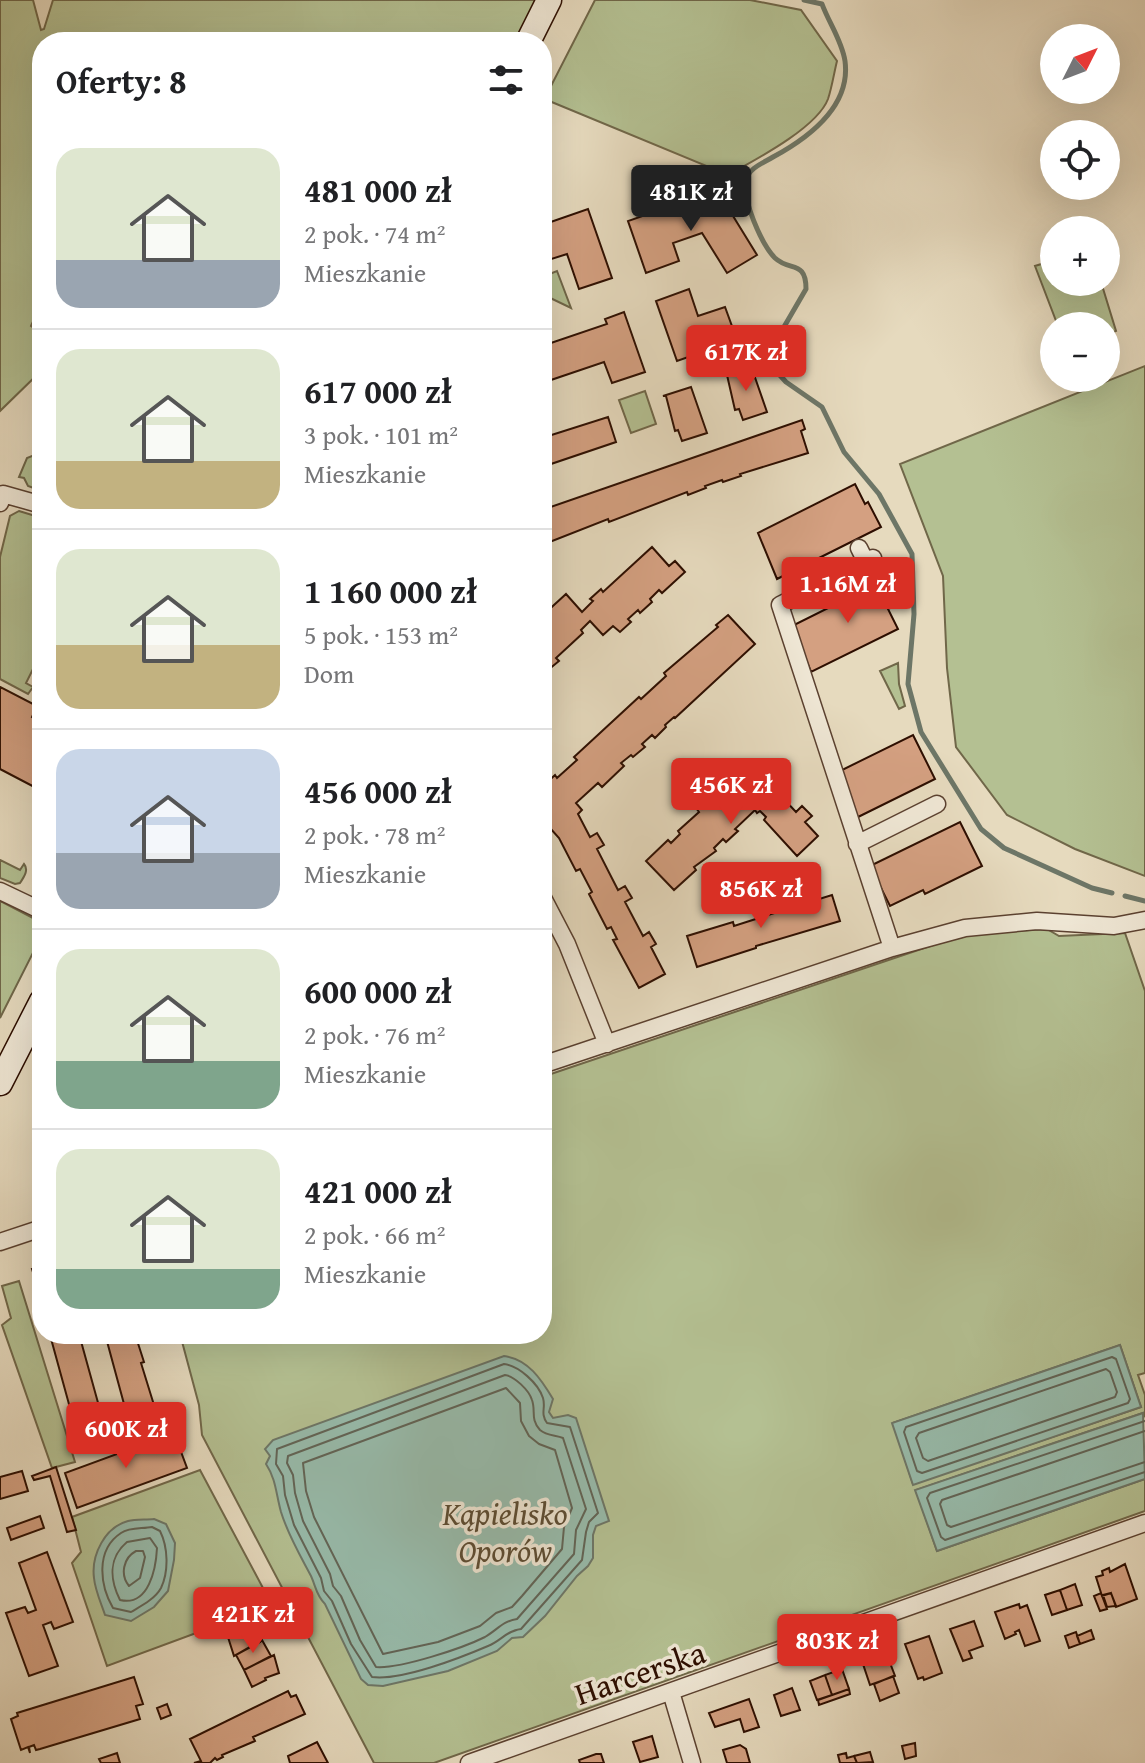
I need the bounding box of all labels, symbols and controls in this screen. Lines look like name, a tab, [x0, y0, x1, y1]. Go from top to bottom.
north arrow	[1040, 24, 1120, 104]
map controls	[1040, 24, 1120, 392]
text: Oferty: 8	[56, 56, 187, 105]
icon: filters	[484, 58, 528, 102]
button: locate	[1040, 120, 1120, 200]
text: 481 000 zł	[304, 165, 452, 214]
pin: 481K zł	[617, 165, 765, 233]
text: 481K zł	[649, 171, 733, 210]
icon: home	[120, 180, 216, 276]
text: 2 pok. · 74 m²	[304, 214, 446, 253]
button: +	[1040, 216, 1120, 296]
text: Mieszkanie	[304, 253, 426, 292]
button: −	[1040, 312, 1120, 392]
pin: 617K zł	[672, 325, 820, 393]
text: 617K zł	[704, 331, 788, 370]
text: 617 000 zł	[304, 366, 452, 415]
icon: home	[120, 381, 216, 477]
text: 3 pok. · 101 m²	[304, 415, 458, 454]
text: Mieszkanie	[304, 454, 426, 493]
pin: 1.16M zł	[765, 557, 931, 625]
text: 1.16M zł	[800, 563, 896, 602]
text: 1 160 000 zł	[304, 566, 477, 615]
icon: home	[120, 581, 216, 677]
text: 5 pok. · 153 m²	[304, 615, 458, 654]
text: Dom	[304, 654, 354, 693]
pin: 456K zł	[657, 758, 805, 826]
text: 456K zł	[689, 764, 773, 803]
text: 456 000 zł	[304, 766, 452, 815]
icon: home	[120, 781, 216, 877]
text: 2 pok. · 78 m²	[304, 815, 446, 854]
text: Mieszkanie	[304, 854, 426, 893]
pin: 856K zł	[687, 862, 835, 930]
text: 856K zł	[719, 868, 803, 907]
text: 600 000 zł	[304, 966, 452, 1015]
icon: home	[120, 981, 216, 1077]
text: 2 pok. · 76 m²	[304, 1015, 446, 1054]
text: Mieszkanie	[304, 1054, 426, 1093]
text: 421 000 zł	[304, 1166, 452, 1215]
icon: home	[120, 1181, 216, 1277]
text: 2 pok. · 66 m²	[304, 1215, 446, 1254]
text: Mieszkanie	[304, 1254, 426, 1293]
pin: 600K zł	[52, 1402, 200, 1470]
text: 600K zł	[84, 1408, 168, 1447]
park label: Kąpielisko Oporów	[442, 1490, 567, 1574]
pin: 421K zł	[179, 1587, 327, 1655]
text: 421K zł	[211, 1593, 295, 1632]
pin: 803K zł	[763, 1614, 911, 1682]
text: 803K zł	[795, 1620, 879, 1659]
street label: Harcerska	[568, 1628, 712, 1717]

